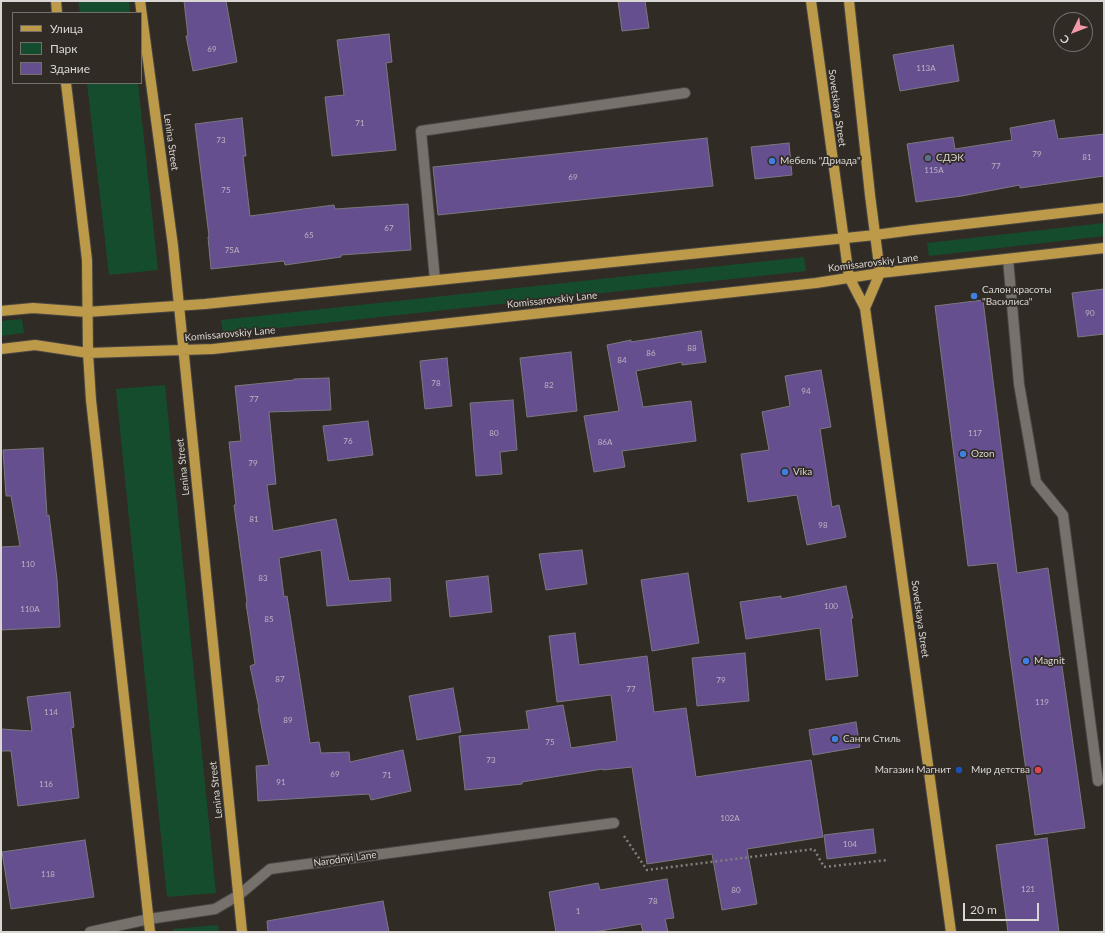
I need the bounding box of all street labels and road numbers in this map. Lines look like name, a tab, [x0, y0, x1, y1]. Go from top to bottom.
street label: Sovetskaya Street	[826, 69, 848, 147]
street label: Lenina Street	[161, 113, 181, 171]
street label: Komissarovskiy Lane	[827, 252, 919, 274]
street label: Komissarovskiy Lane	[506, 289, 598, 311]
street label: Komissarovskiy Lane	[184, 324, 276, 344]
street label: Lenina Street	[174, 438, 192, 496]
street label: Sovetskaya Street	[909, 580, 931, 658]
street label: Lenina Street	[207, 761, 225, 819]
street label: Narodnyi Lane	[313, 849, 377, 869]

